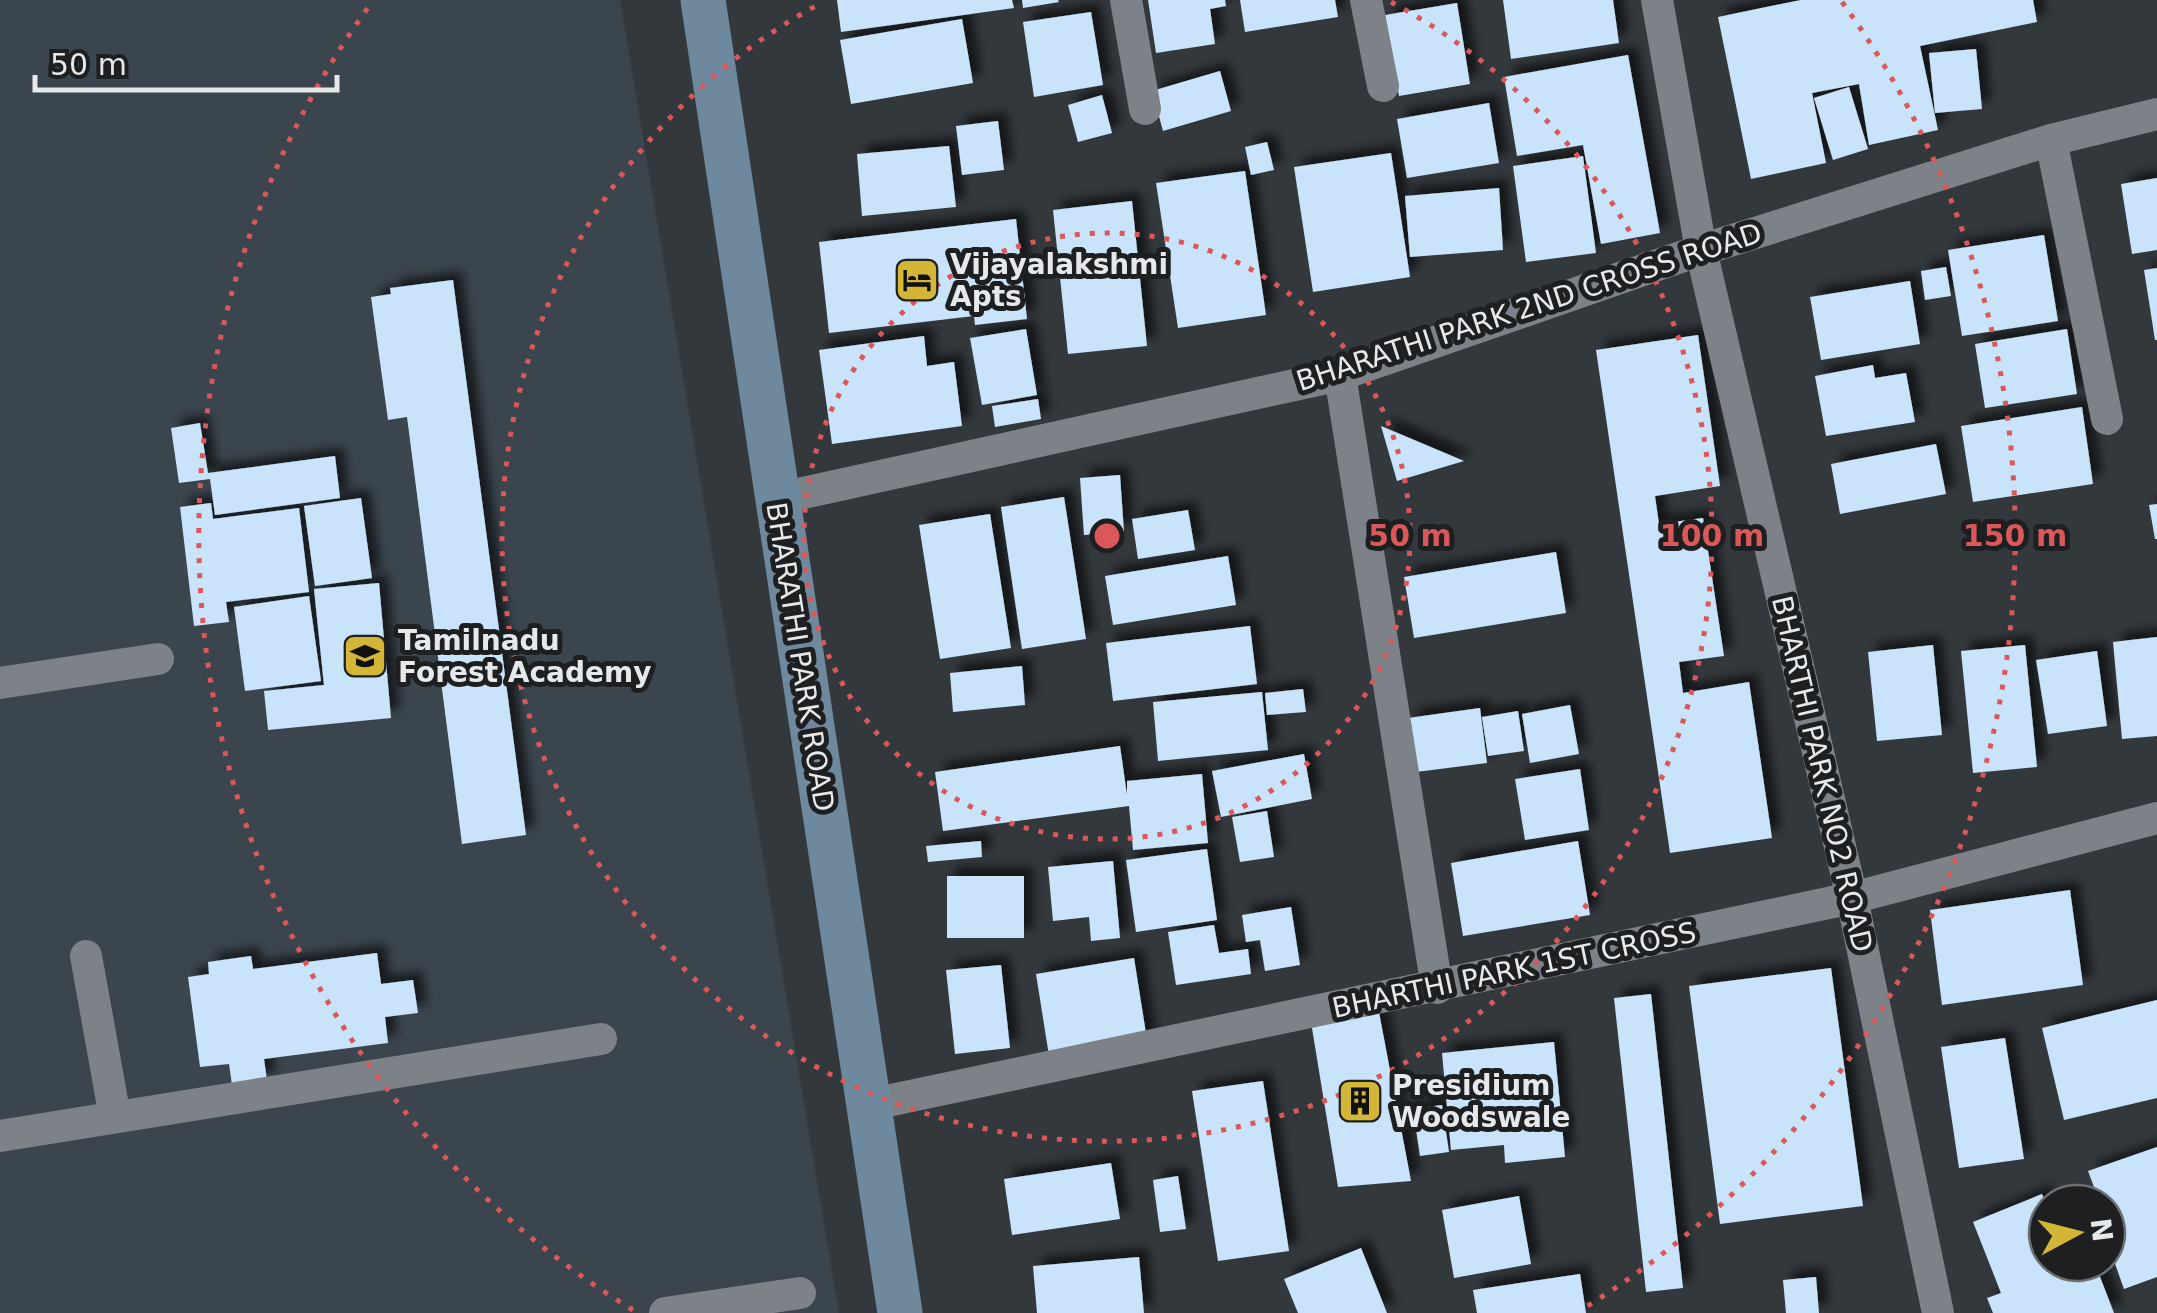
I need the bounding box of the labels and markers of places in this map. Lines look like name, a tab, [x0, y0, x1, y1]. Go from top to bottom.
place label: Vijayalakshmi Apts	[950, 248, 1168, 313]
hotel icon: Vijayalakshmi Apts	[894, 257, 940, 303]
centre of rings	[1089, 518, 1125, 554]
place label: Tamilnadu Forest Academy	[398, 624, 651, 689]
school or university icon: Tamilnadu Forest Academy	[342, 633, 388, 679]
place label: Presidium Woodswale	[1392, 1069, 1570, 1134]
building icon: Presidium Woodswale	[1337, 1078, 1383, 1124]

